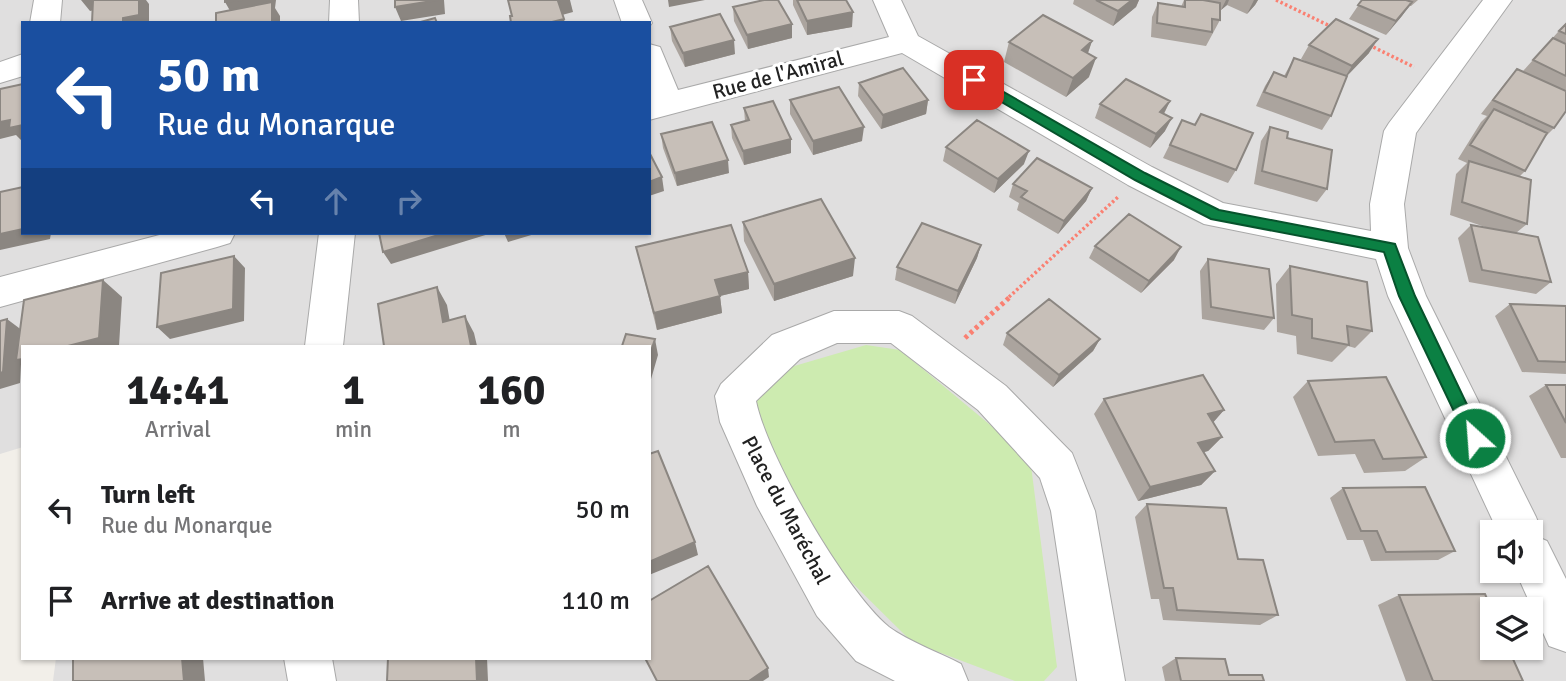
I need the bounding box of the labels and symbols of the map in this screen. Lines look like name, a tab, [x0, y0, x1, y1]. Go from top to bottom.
street label: Rue de l'Amiral	[710, 45, 846, 105]
pin	[944, 50, 1004, 110]
position arrow	[1438, 401, 1512, 475]
street label: Place du Maréchal	[736, 431, 836, 589]

